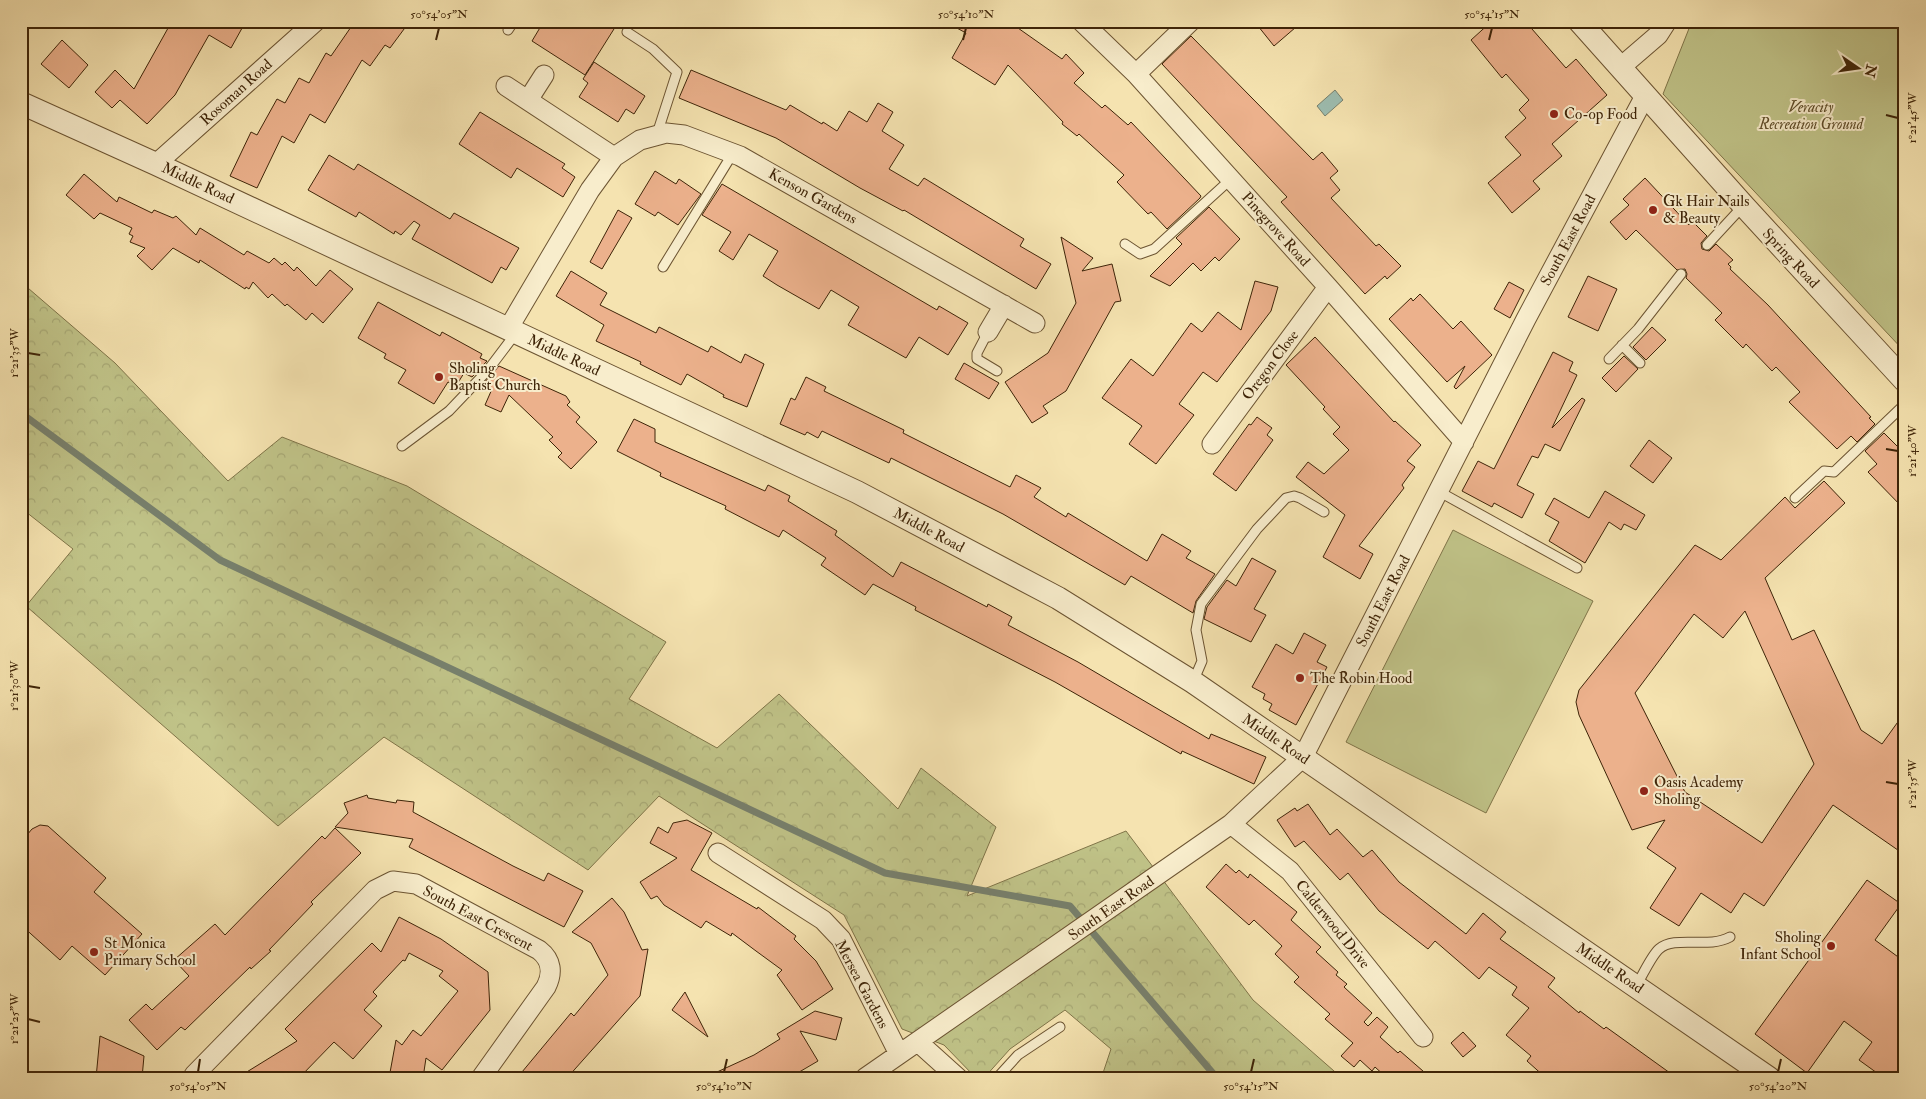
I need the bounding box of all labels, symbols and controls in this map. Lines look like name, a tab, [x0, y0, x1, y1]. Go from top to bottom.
text: 50°54'05"N	[410, 7, 468, 22]
text: 50°54'10"N	[938, 7, 994, 22]
text: 50°54'15"N	[1464, 7, 1520, 22]
north arrow	[1834, 42, 1884, 92]
street label: Rosoman Road	[196, 55, 277, 130]
text: N	[1860, 62, 1880, 79]
text: 1°21'45"W	[1905, 92, 1920, 144]
park label: Veracity Recreation Ground	[1758, 98, 1865, 134]
place label: Co-op Food	[1564, 105, 1638, 125]
marker: Co-op Food	[1548, 108, 1560, 120]
street label: Middle Road	[159, 158, 238, 209]
street label: Kenson Gardens	[765, 164, 860, 229]
street label: Pinegrove Road	[1237, 188, 1314, 271]
street label: South East Road	[1536, 191, 1601, 289]
place label: Gk Hair Nails & Beauty	[1663, 192, 1749, 228]
marker: Gk Hair Nails & Beauty	[1647, 204, 1659, 216]
street label: Spring Road	[1757, 224, 1824, 293]
street label: Oregon Close	[1238, 326, 1303, 404]
text: 1°21'35"W	[7, 328, 22, 378]
street label: Middle Road	[525, 330, 604, 381]
place label: Sholing Baptist Church	[449, 359, 541, 396]
marker: Sholing Baptist Church	[433, 371, 445, 383]
text: 1°21'40"W	[1905, 424, 1920, 477]
street label: Middle Road	[890, 504, 968, 557]
street label: South East Road	[1352, 552, 1415, 650]
text: 1°21'30"W	[7, 660, 22, 711]
place label: The Robin Hood	[1310, 669, 1413, 688]
marker: The Robin Hood	[1294, 672, 1306, 684]
street label: Middle Road	[1238, 710, 1314, 769]
text: 1°21'35"W	[1905, 759, 1920, 809]
place label: Oasis Academy Sholing	[1654, 773, 1744, 809]
marker: Oasis Academy Sholing	[1638, 785, 1650, 797]
street label: South East Road	[1065, 871, 1158, 945]
street label: Calderwood Drive	[1291, 876, 1374, 972]
street label: South East Crescent	[419, 881, 536, 956]
place label: Sholing Infant School	[1740, 928, 1822, 964]
place label: St Monica Primary School	[104, 934, 196, 970]
street label: Mersea Gardens	[830, 937, 893, 1032]
street label: Middle Road	[1572, 939, 1648, 998]
marker: Sholing Infant School	[1825, 940, 1837, 952]
marker: St Monica Primary School	[88, 946, 100, 958]
text: 1°21'25"W	[7, 993, 22, 1044]
text: 50°54'05"N	[169, 1079, 227, 1094]
text: 50°54'10"N	[696, 1079, 752, 1094]
text: 50°54'15"N	[1223, 1079, 1279, 1094]
text: 50°54'20"N	[1749, 1079, 1807, 1094]

